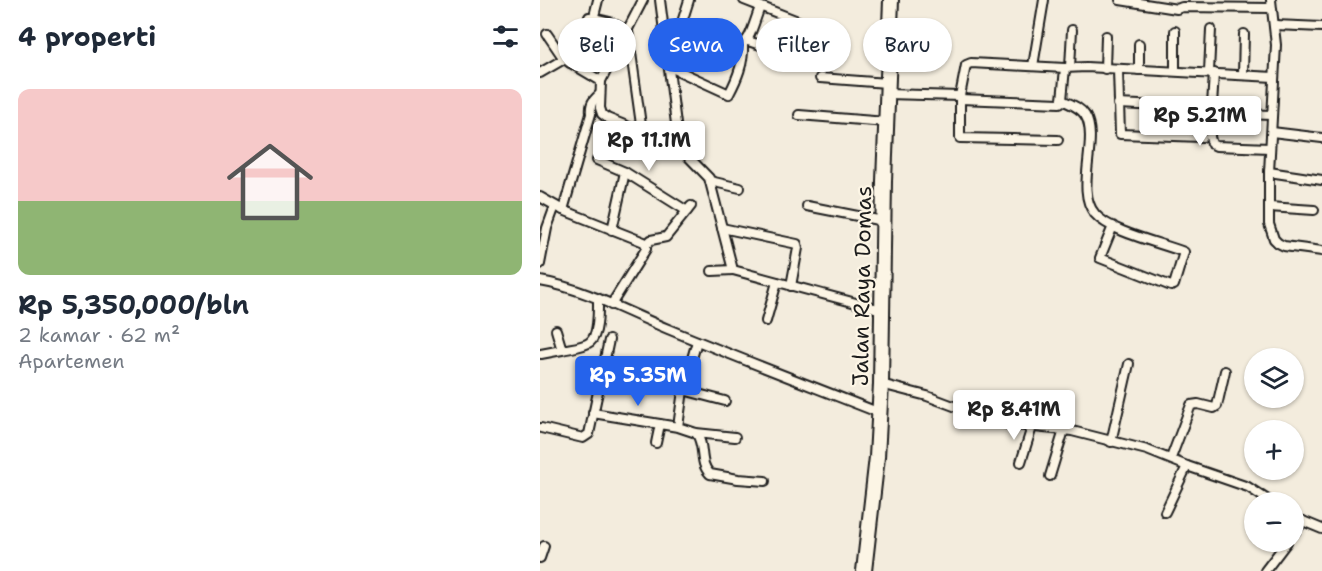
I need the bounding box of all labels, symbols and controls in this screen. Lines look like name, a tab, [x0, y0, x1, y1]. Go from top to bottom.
chip: Beli	[558, 18, 636, 72]
chip: Sewa	[648, 18, 744, 72]
chip: Filter	[756, 18, 851, 72]
chip: Baru	[863, 18, 952, 72]
text: 4 properti	[18, 19, 156, 54]
icon: filters	[489, 20, 522, 53]
pin: Rp 5.21M	[1138, 96, 1262, 147]
text: Rp 5.21M	[1153, 102, 1247, 128]
pin: Rp 11.1M	[587, 121, 711, 172]
text: Rp 11.1M	[607, 127, 691, 153]
icon: home	[216, 128, 324, 236]
street label: Jalan Raya Domas	[846, 185, 878, 387]
text: Rp 5,350,000/bln	[18, 287, 249, 322]
text: 2 kamar · 62 m²	[18, 322, 180, 348]
text: Apartemen	[18, 348, 125, 374]
map controls	[1244, 348, 1304, 552]
button: layers	[1244, 348, 1304, 408]
pin: Rp 5.35M	[576, 356, 700, 407]
text: Rp 5.35M	[589, 362, 687, 388]
pin: Rp 8.41M	[952, 390, 1076, 441]
text: Rp 8.41M	[967, 396, 1061, 422]
button: +	[1244, 420, 1304, 480]
button: −	[1244, 492, 1304, 552]

